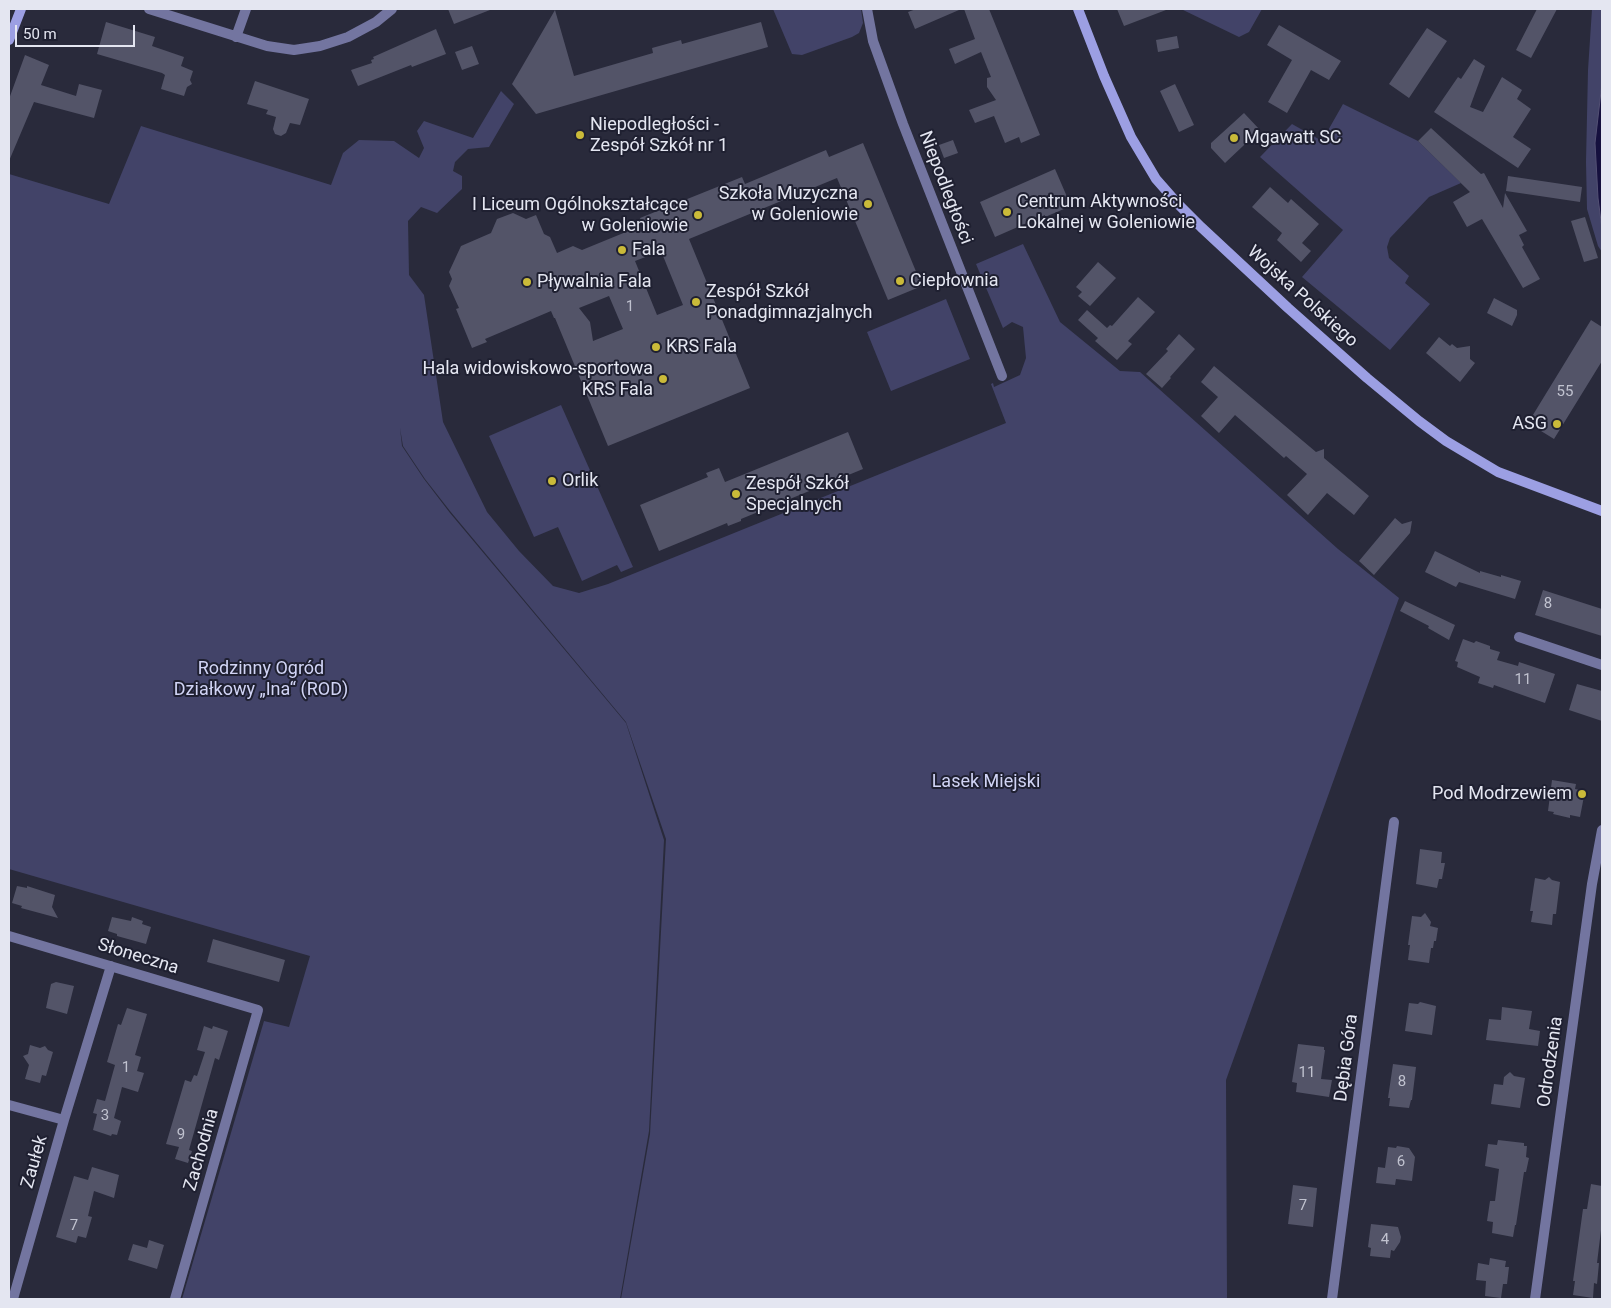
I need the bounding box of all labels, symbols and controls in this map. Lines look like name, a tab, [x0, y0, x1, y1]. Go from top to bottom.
scale bar	[18, 15, 138, 47]
text: 50 m	[23, 25, 57, 43]
place label: Niepodległości - Zespół Szkół nr 1	[590, 114, 728, 156]
place label: Mgawatt SC	[1244, 127, 1342, 149]
street label: Niepodległości	[913, 128, 977, 248]
marker: Niepodległości - Zespół Szkół nr 1	[574, 129, 586, 141]
marker: Mgawatt SC	[1228, 132, 1240, 144]
place label: Szkoła Muzyczna w Goleniowie	[719, 183, 858, 225]
place label: Centrum Aktywności Lokalnej w Goleniowie	[1017, 191, 1195, 233]
place label: I Liceum Ogólnokształcące w Goleniowie	[472, 194, 688, 236]
marker: Szkoła Muzyczna w Goleniowie	[862, 198, 874, 210]
marker: Centrum Aktywności Lokalnej w Goleniowie	[1001, 206, 1013, 218]
marker: I Liceum Ogólnokształcące w Goleniowie	[692, 209, 704, 221]
place label: Fala	[632, 239, 666, 261]
street label: Wojska Polskiego	[1242, 242, 1362, 352]
marker: Fala	[616, 244, 628, 256]
place label: Ciepłownia	[910, 270, 999, 292]
place label: Pływalnia Fala	[537, 271, 652, 293]
marker: Ciepłownia	[894, 275, 906, 287]
marker: Pływalnia Fala	[521, 276, 533, 288]
place label: Zespół Szkół Ponadgimnazjalnych	[706, 281, 872, 324]
marker: Zespół Szkół Ponadgimnazjalnych	[690, 296, 702, 308]
house number: 1	[626, 298, 634, 316]
place label: KRS Fala	[666, 336, 737, 358]
marker: KRS Fala	[650, 341, 662, 353]
place label: Hala widowiskowo-sportowa KRS Fala	[423, 358, 653, 400]
marker: Hala widowiskowo-sportowa KRS Fala	[657, 373, 669, 385]
house number: 55	[1557, 383, 1573, 401]
place label: ASG	[1512, 413, 1547, 435]
marker: ASG	[1551, 418, 1563, 430]
place label: Orlik	[562, 470, 598, 492]
place label: Zespół Szkół Specjalnych	[746, 473, 849, 516]
marker: Orlik	[546, 475, 558, 487]
marker: Zespół Szkół Specjalnych	[730, 488, 742, 500]
house number: 8	[1544, 595, 1552, 613]
park label: Rodzinny Ogród Działkowy „Ina“ (ROD)	[174, 658, 348, 701]
house number: 11	[1515, 671, 1531, 689]
park label: Lasek Miejski	[932, 771, 1040, 793]
place label: Pod Modrzewiem	[1432, 783, 1572, 805]
marker: Pod Modrzewiem	[1576, 788, 1588, 800]
street label: Słoneczna	[95, 934, 181, 980]
street label: Dębia Góra	[1331, 1013, 1363, 1103]
street label: Odrodzenia	[1534, 1015, 1568, 1109]
house number: 1	[122, 1059, 130, 1077]
house number: 11	[1299, 1064, 1315, 1082]
house number: 8	[1398, 1073, 1406, 1091]
street label: Zachodnia	[180, 1106, 224, 1194]
house number: 3	[101, 1107, 109, 1125]
house number: 9	[177, 1126, 185, 1144]
street label: Zaułek	[17, 1133, 53, 1191]
house number: 6	[1397, 1153, 1405, 1171]
house number: 7	[1299, 1197, 1307, 1215]
house number: 7	[70, 1217, 78, 1235]
house number: 4	[1381, 1231, 1389, 1249]

